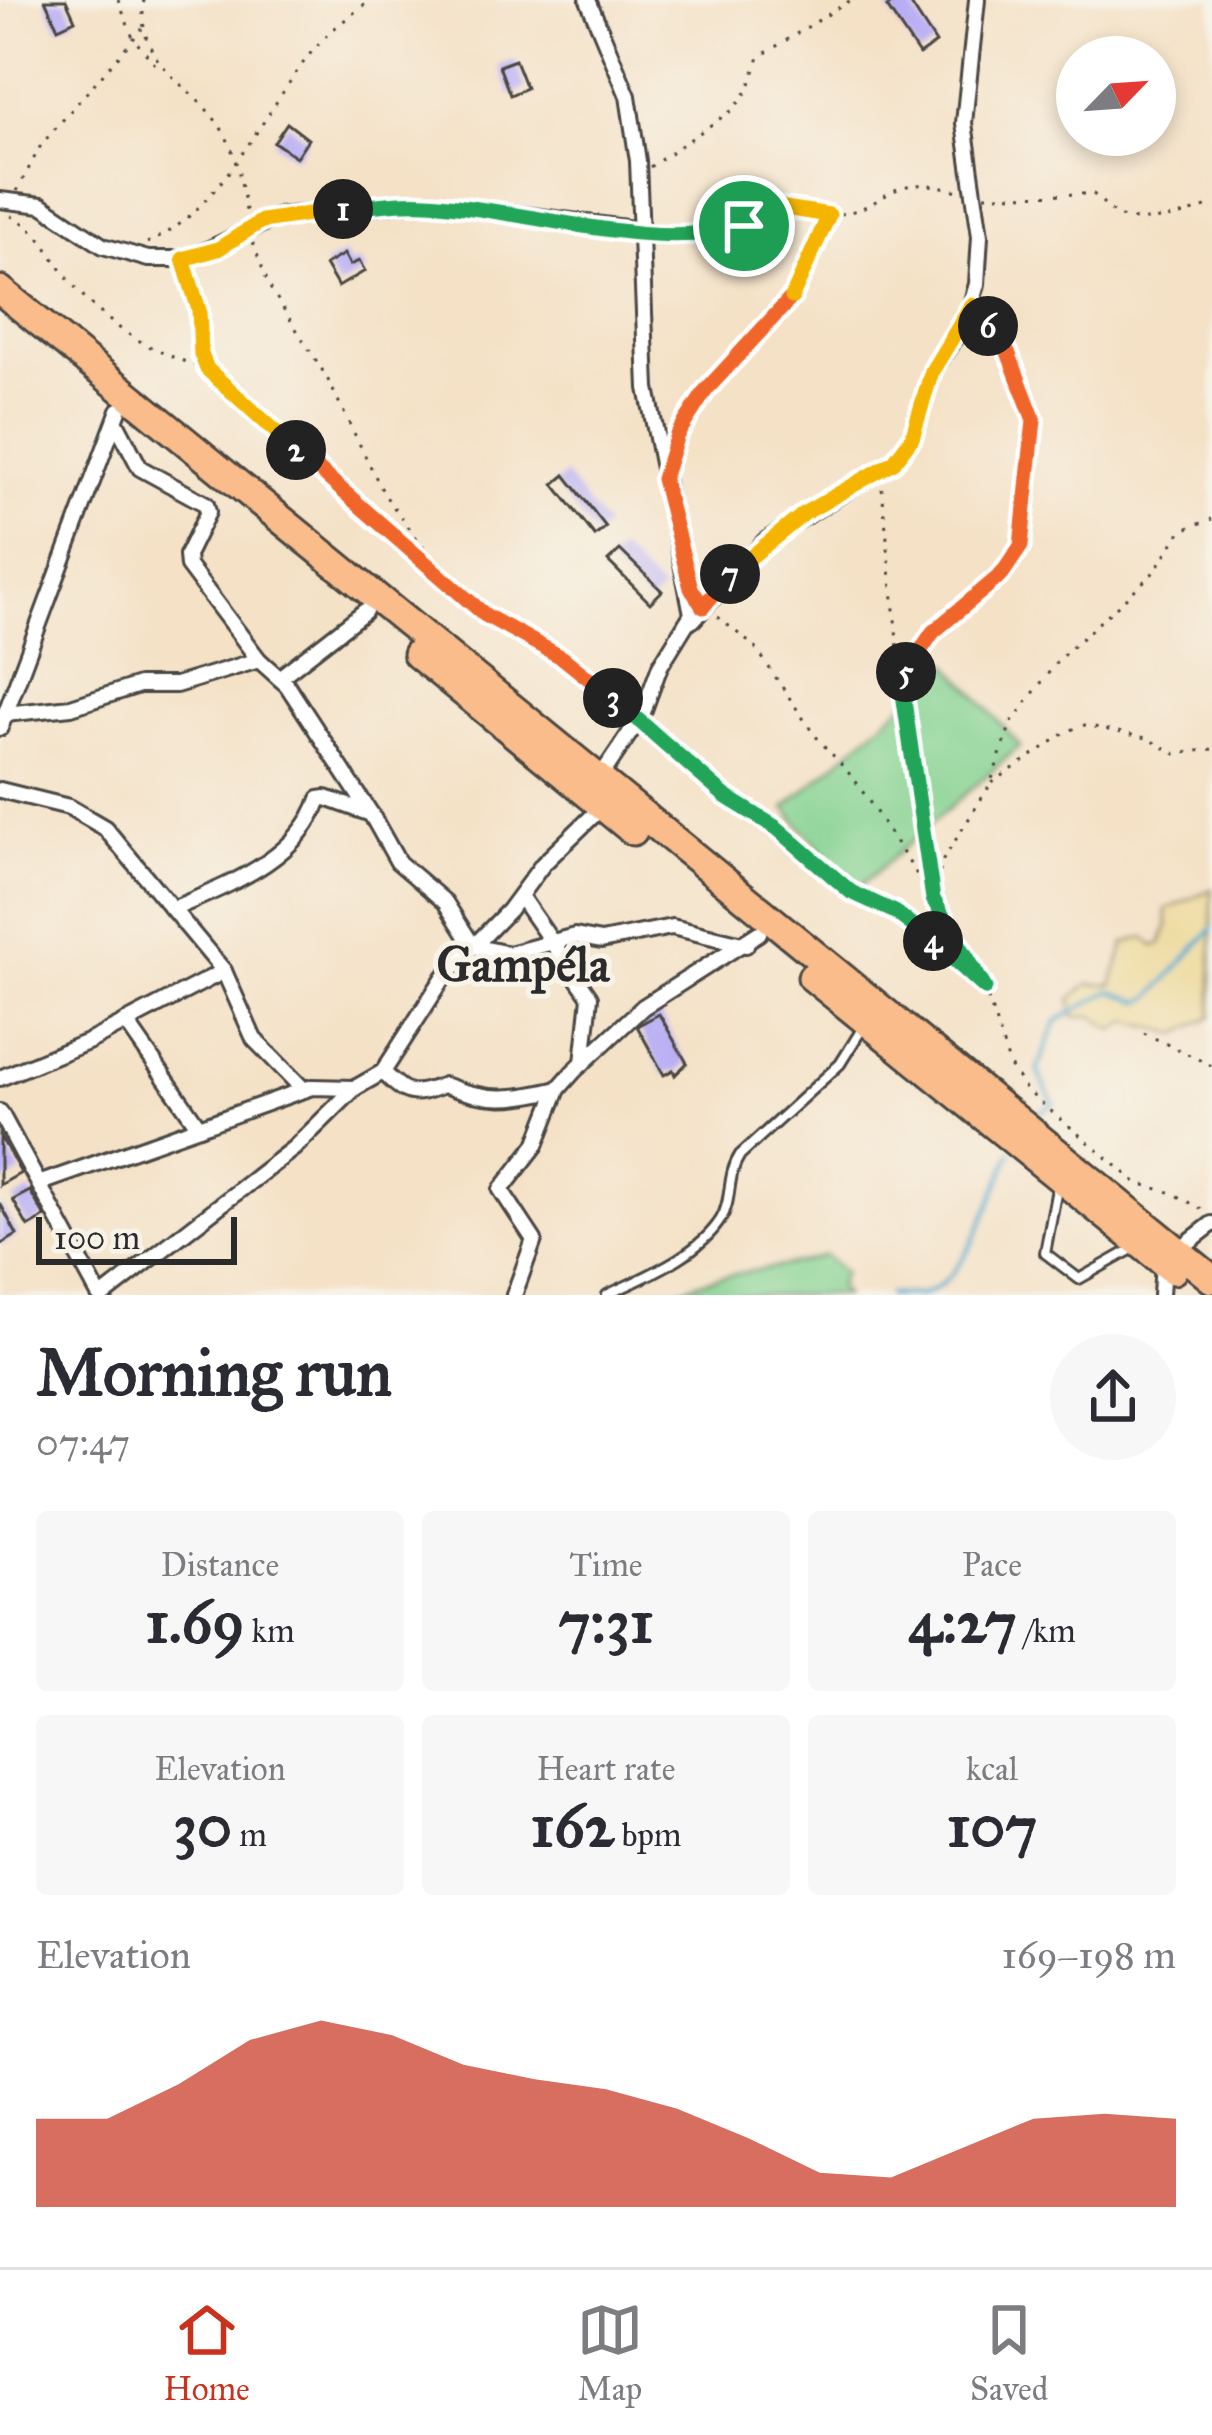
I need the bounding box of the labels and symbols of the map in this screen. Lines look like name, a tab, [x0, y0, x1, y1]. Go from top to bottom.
north arrow	[1056, 36, 1176, 156]
pin	[693, 175, 795, 277]
pin: 1	[313, 179, 373, 239]
pin: 6	[958, 296, 1018, 356]
pin: 2	[266, 420, 326, 480]
pin: 7	[700, 544, 760, 604]
pin: 5	[876, 642, 936, 702]
pin: 3	[583, 668, 643, 728]
pin: 4	[903, 911, 963, 971]
district label: Gampéla	[437, 935, 610, 994]
scale bar	[36, 1211, 237, 1264]

